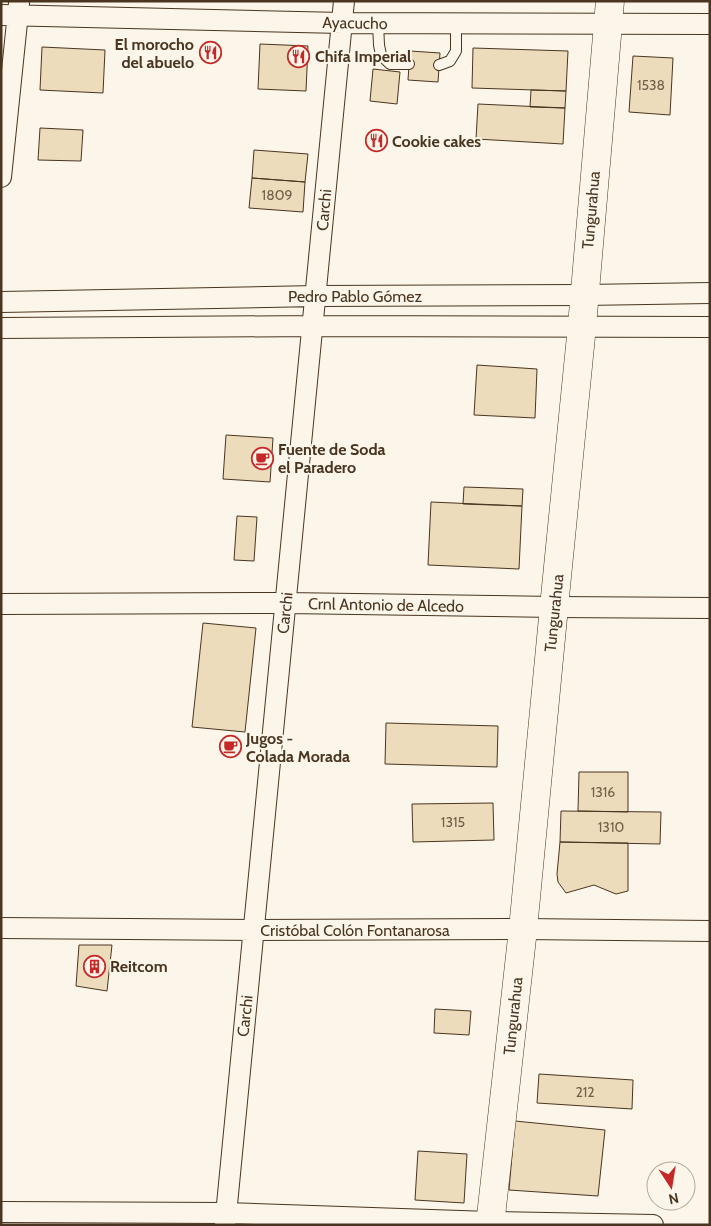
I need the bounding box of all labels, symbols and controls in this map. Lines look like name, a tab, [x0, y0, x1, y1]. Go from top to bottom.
street label: Ayacucho	[322, 13, 388, 33]
place label: El morocho del abuelo	[115, 35, 194, 72]
restaurant icon: El morocho del abuelo	[198, 41, 222, 65]
restaurant icon: Chifa Imperial	[287, 44, 311, 68]
place label: Chifa Imperial	[315, 47, 411, 66]
house number: 1538	[637, 76, 665, 94]
restaurant icon: Cookie cakes	[364, 129, 388, 153]
place label: Cookie cakes	[392, 132, 481, 151]
street label: Tungurahua	[578, 170, 604, 250]
house number: 1809	[262, 186, 292, 204]
street label: Carchi	[313, 188, 335, 232]
street label: Pedro Pablo Gómez	[288, 287, 422, 306]
place label: Fuente de Soda el Paradero	[278, 440, 386, 477]
cafe icon: Fuente de Soda el Paradero	[250, 446, 274, 470]
street label: Tungurahua	[540, 573, 568, 653]
street label: Carchi	[273, 591, 297, 635]
street label: Crnl Antonio de Alcedo	[308, 594, 464, 616]
place label: Jugos - Colada Morada	[245, 729, 350, 766]
cafe icon: Jugos - Colada Morada	[218, 735, 242, 759]
house number: 1316	[591, 783, 615, 801]
house number: 1315	[441, 813, 465, 831]
house number: 1310	[598, 818, 624, 836]
street label: Cristóbal Colón Fontanarosa	[260, 921, 450, 940]
building icon: Reitcom	[82, 954, 106, 978]
place label: Reitcom	[110, 957, 168, 976]
street label: Tungurahua	[499, 976, 527, 1056]
street label: Carchi	[233, 994, 257, 1038]
house number: 212	[575, 1083, 595, 1101]
north arrow	[646, 1161, 696, 1211]
text: N	[667, 1189, 680, 1209]

